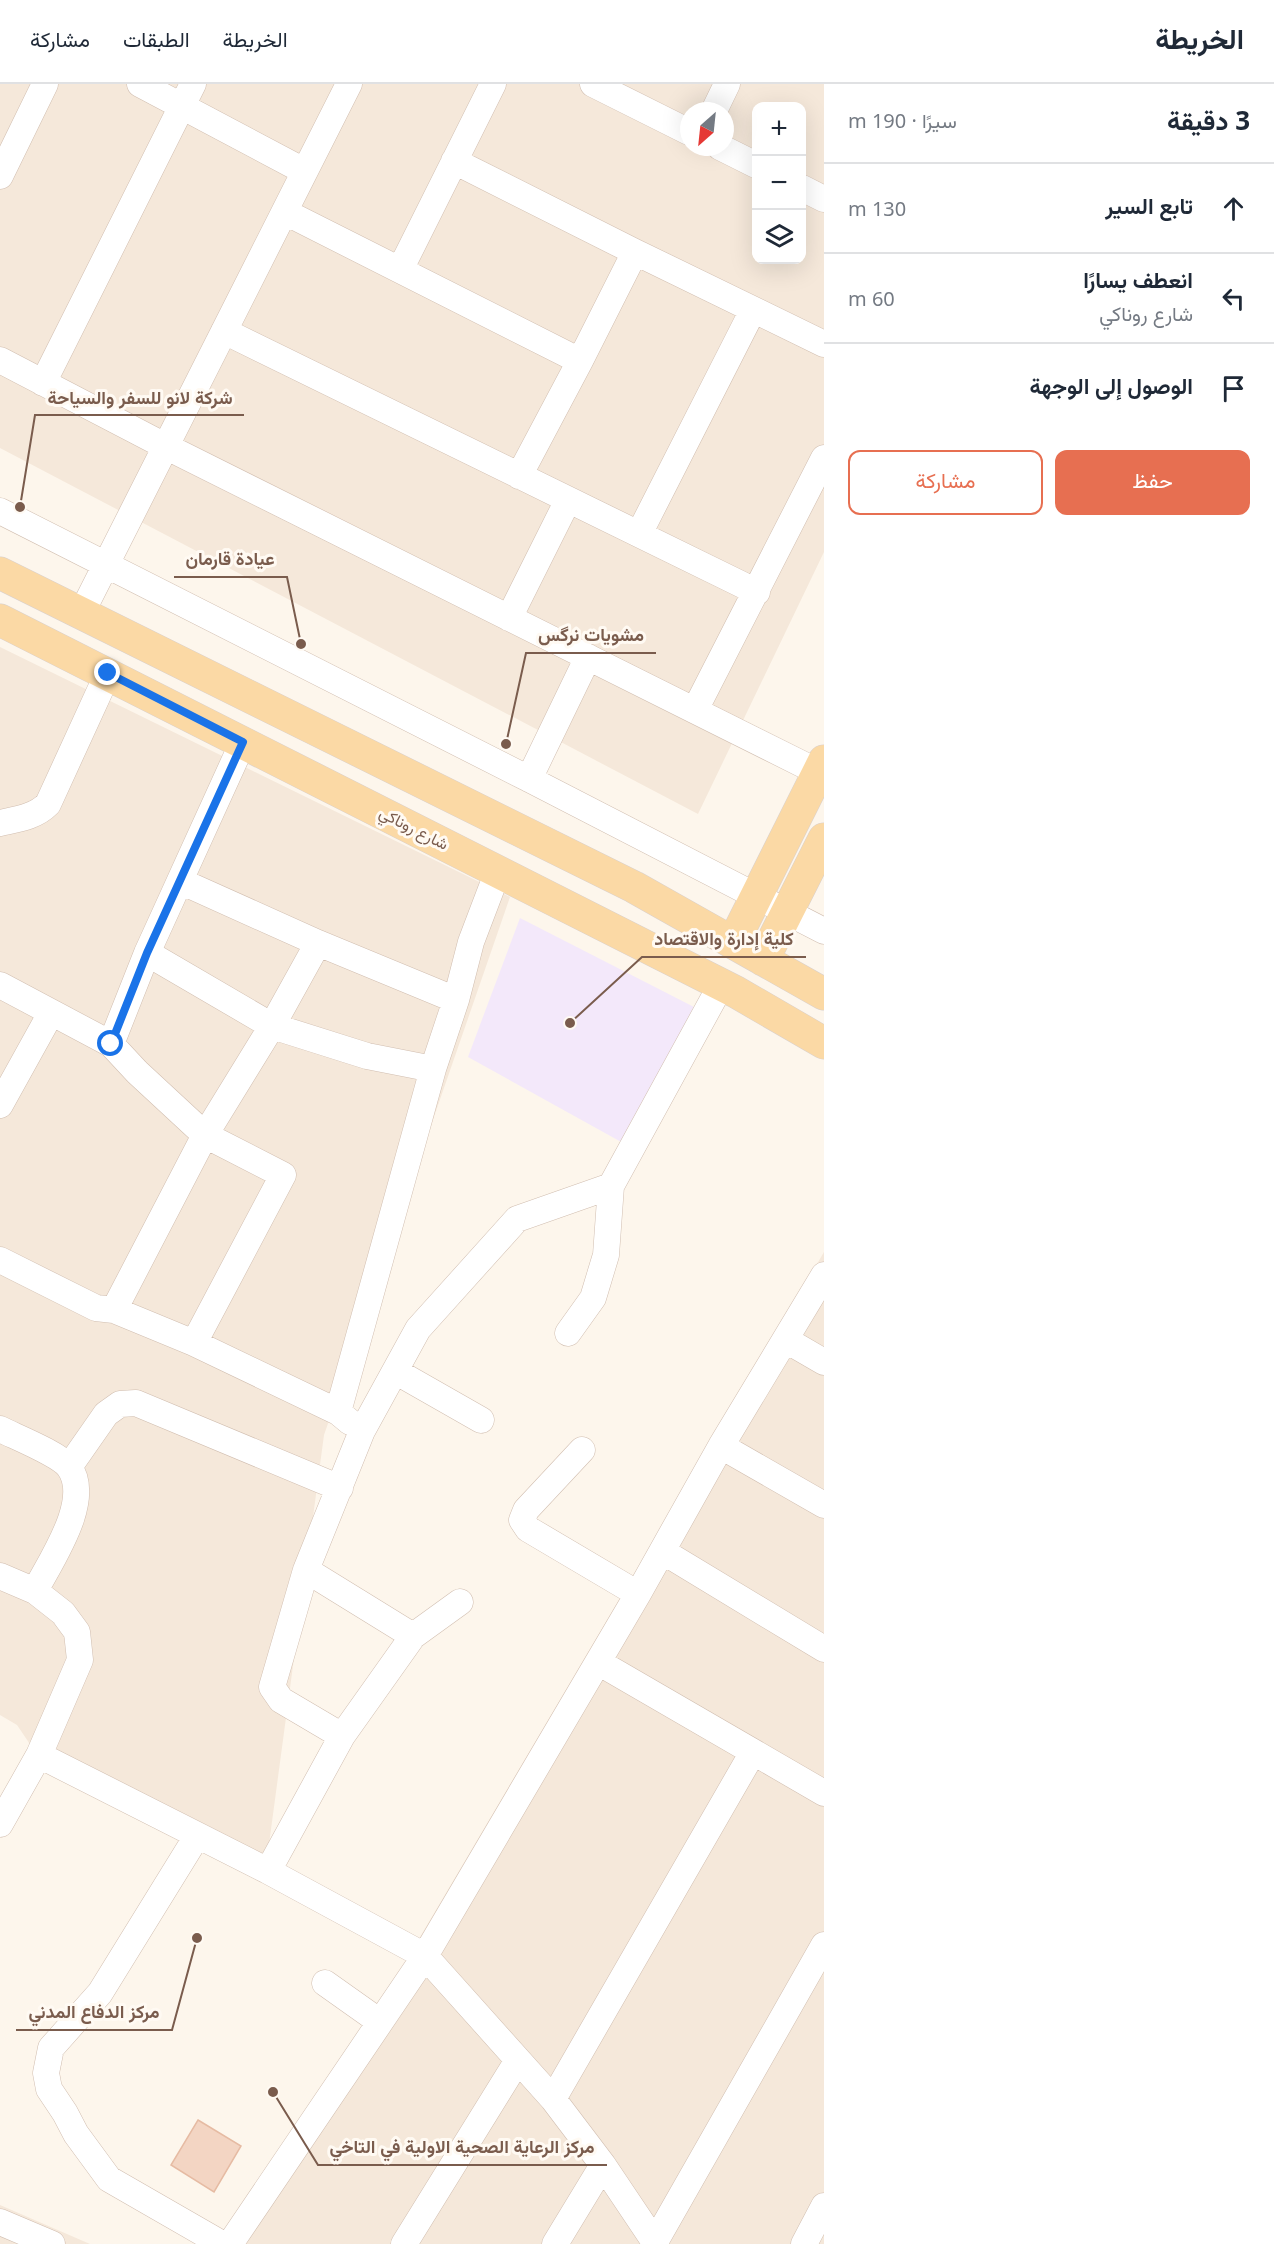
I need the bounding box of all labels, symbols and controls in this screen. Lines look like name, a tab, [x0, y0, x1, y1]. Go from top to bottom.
text: الخريطة	[1155, 19, 1244, 57]
text: مشاركة	[30, 25, 90, 53]
text: الطبقات	[123, 25, 190, 53]
text: الخريطة	[223, 25, 288, 53]
north arrow	[680, 102, 734, 156]
map controls	[752, 102, 806, 264]
button: +	[752, 102, 806, 156]
text: 3 دقيقة	[1167, 102, 1250, 138]
text: سيرًا · 190 m	[848, 107, 957, 134]
button: −	[752, 156, 806, 210]
text: تابع السير	[1105, 190, 1193, 220]
icon: ahead	[1217, 192, 1250, 225]
text: 130 m	[848, 195, 906, 222]
button: layers	[752, 210, 806, 264]
text: انعطف يسارًا	[1083, 264, 1193, 294]
icon: left	[1217, 282, 1250, 315]
text: 60 m	[848, 285, 895, 312]
text: شارع روناكي	[1099, 300, 1193, 327]
text: الوصول إلى الوجهة	[1029, 370, 1193, 400]
icon: arrive	[1217, 372, 1250, 405]
callout: شركة لانو للسفر والسياحة	[35, 379, 244, 415]
text: شركة لانو للسفر والسياحة	[47, 385, 233, 409]
button: مشاركة	[848, 450, 1043, 515]
button: حفظ	[1055, 450, 1250, 515]
callout: عيادة قارمان	[174, 541, 287, 577]
text: عيادة قارمان	[185, 546, 275, 570]
callout: مشويات نرگس	[526, 617, 656, 653]
text: مشويات نرگس	[538, 622, 644, 646]
route end	[94, 659, 120, 685]
street label: شارع روناكي	[374, 801, 452, 857]
callout: كلية إدارة والاقتصاد	[642, 921, 806, 957]
text: كلية إدارة والاقتصاد	[654, 926, 794, 951]
route start	[97, 1030, 123, 1056]
callout: مركز الدفاع المدني	[16, 1994, 172, 2030]
text: مركز الدفاع المدني	[28, 1999, 160, 2027]
callout: مركز الرعاية الصحية الاولية في التاخي	[318, 2129, 607, 2165]
text: مركز الرعاية الصحية الاولية في التاخي	[329, 2134, 595, 2162]

